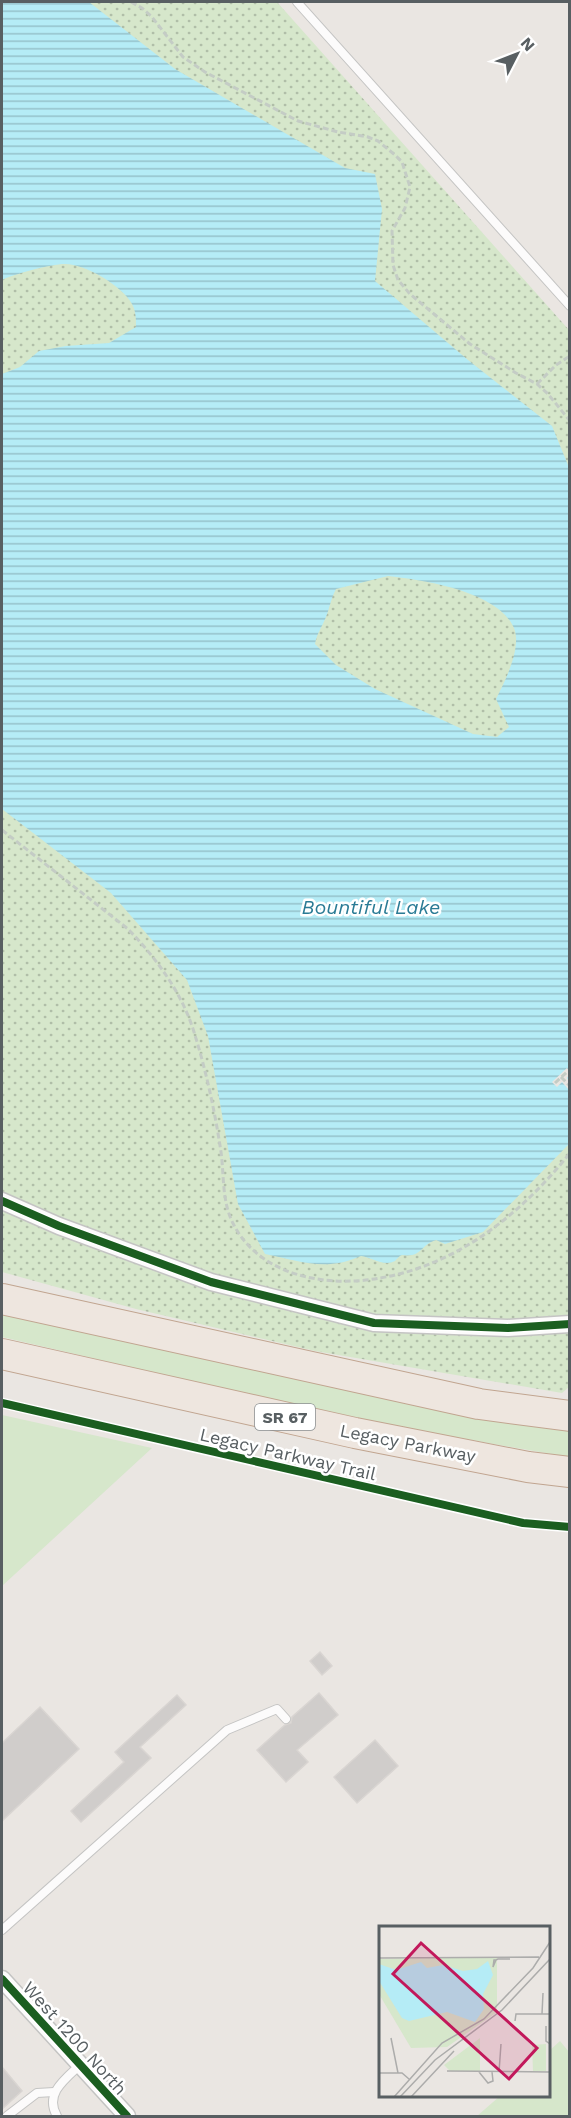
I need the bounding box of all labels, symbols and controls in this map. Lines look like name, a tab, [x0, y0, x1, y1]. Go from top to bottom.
north arrow	[487, 24, 547, 84]
text: N	[517, 34, 539, 55]
water label: Bountiful Lake	[302, 895, 440, 919]
road number: SR 67	[255, 1404, 315, 1430]
street label: Legacy Parkway	[338, 1420, 478, 1467]
street label: Legacy Parkway Trail	[198, 1423, 379, 1485]
inset map	[379, 1926, 550, 2097]
street label: West 1200 North	[19, 1977, 131, 2099]

